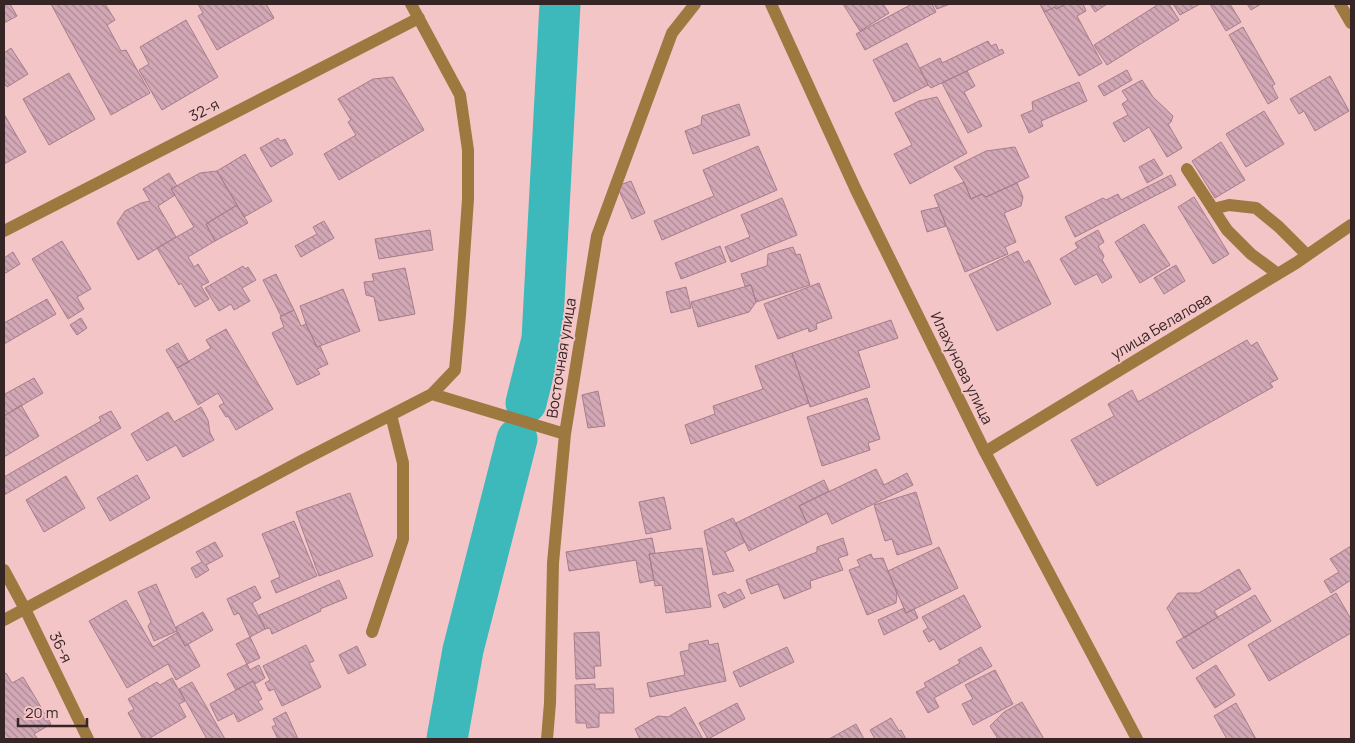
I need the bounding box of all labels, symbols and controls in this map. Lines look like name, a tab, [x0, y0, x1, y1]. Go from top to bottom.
street label: 32-я	[185, 94, 223, 126]
street label: улица Белалова	[1107, 288, 1215, 364]
street label: Восточная улица	[541, 296, 581, 420]
street label: Илахунова улица	[926, 308, 998, 428]
street label: 36-я	[45, 628, 77, 666]
scale bar	[18, 696, 86, 728]
text: 20 m	[25, 702, 58, 723]

